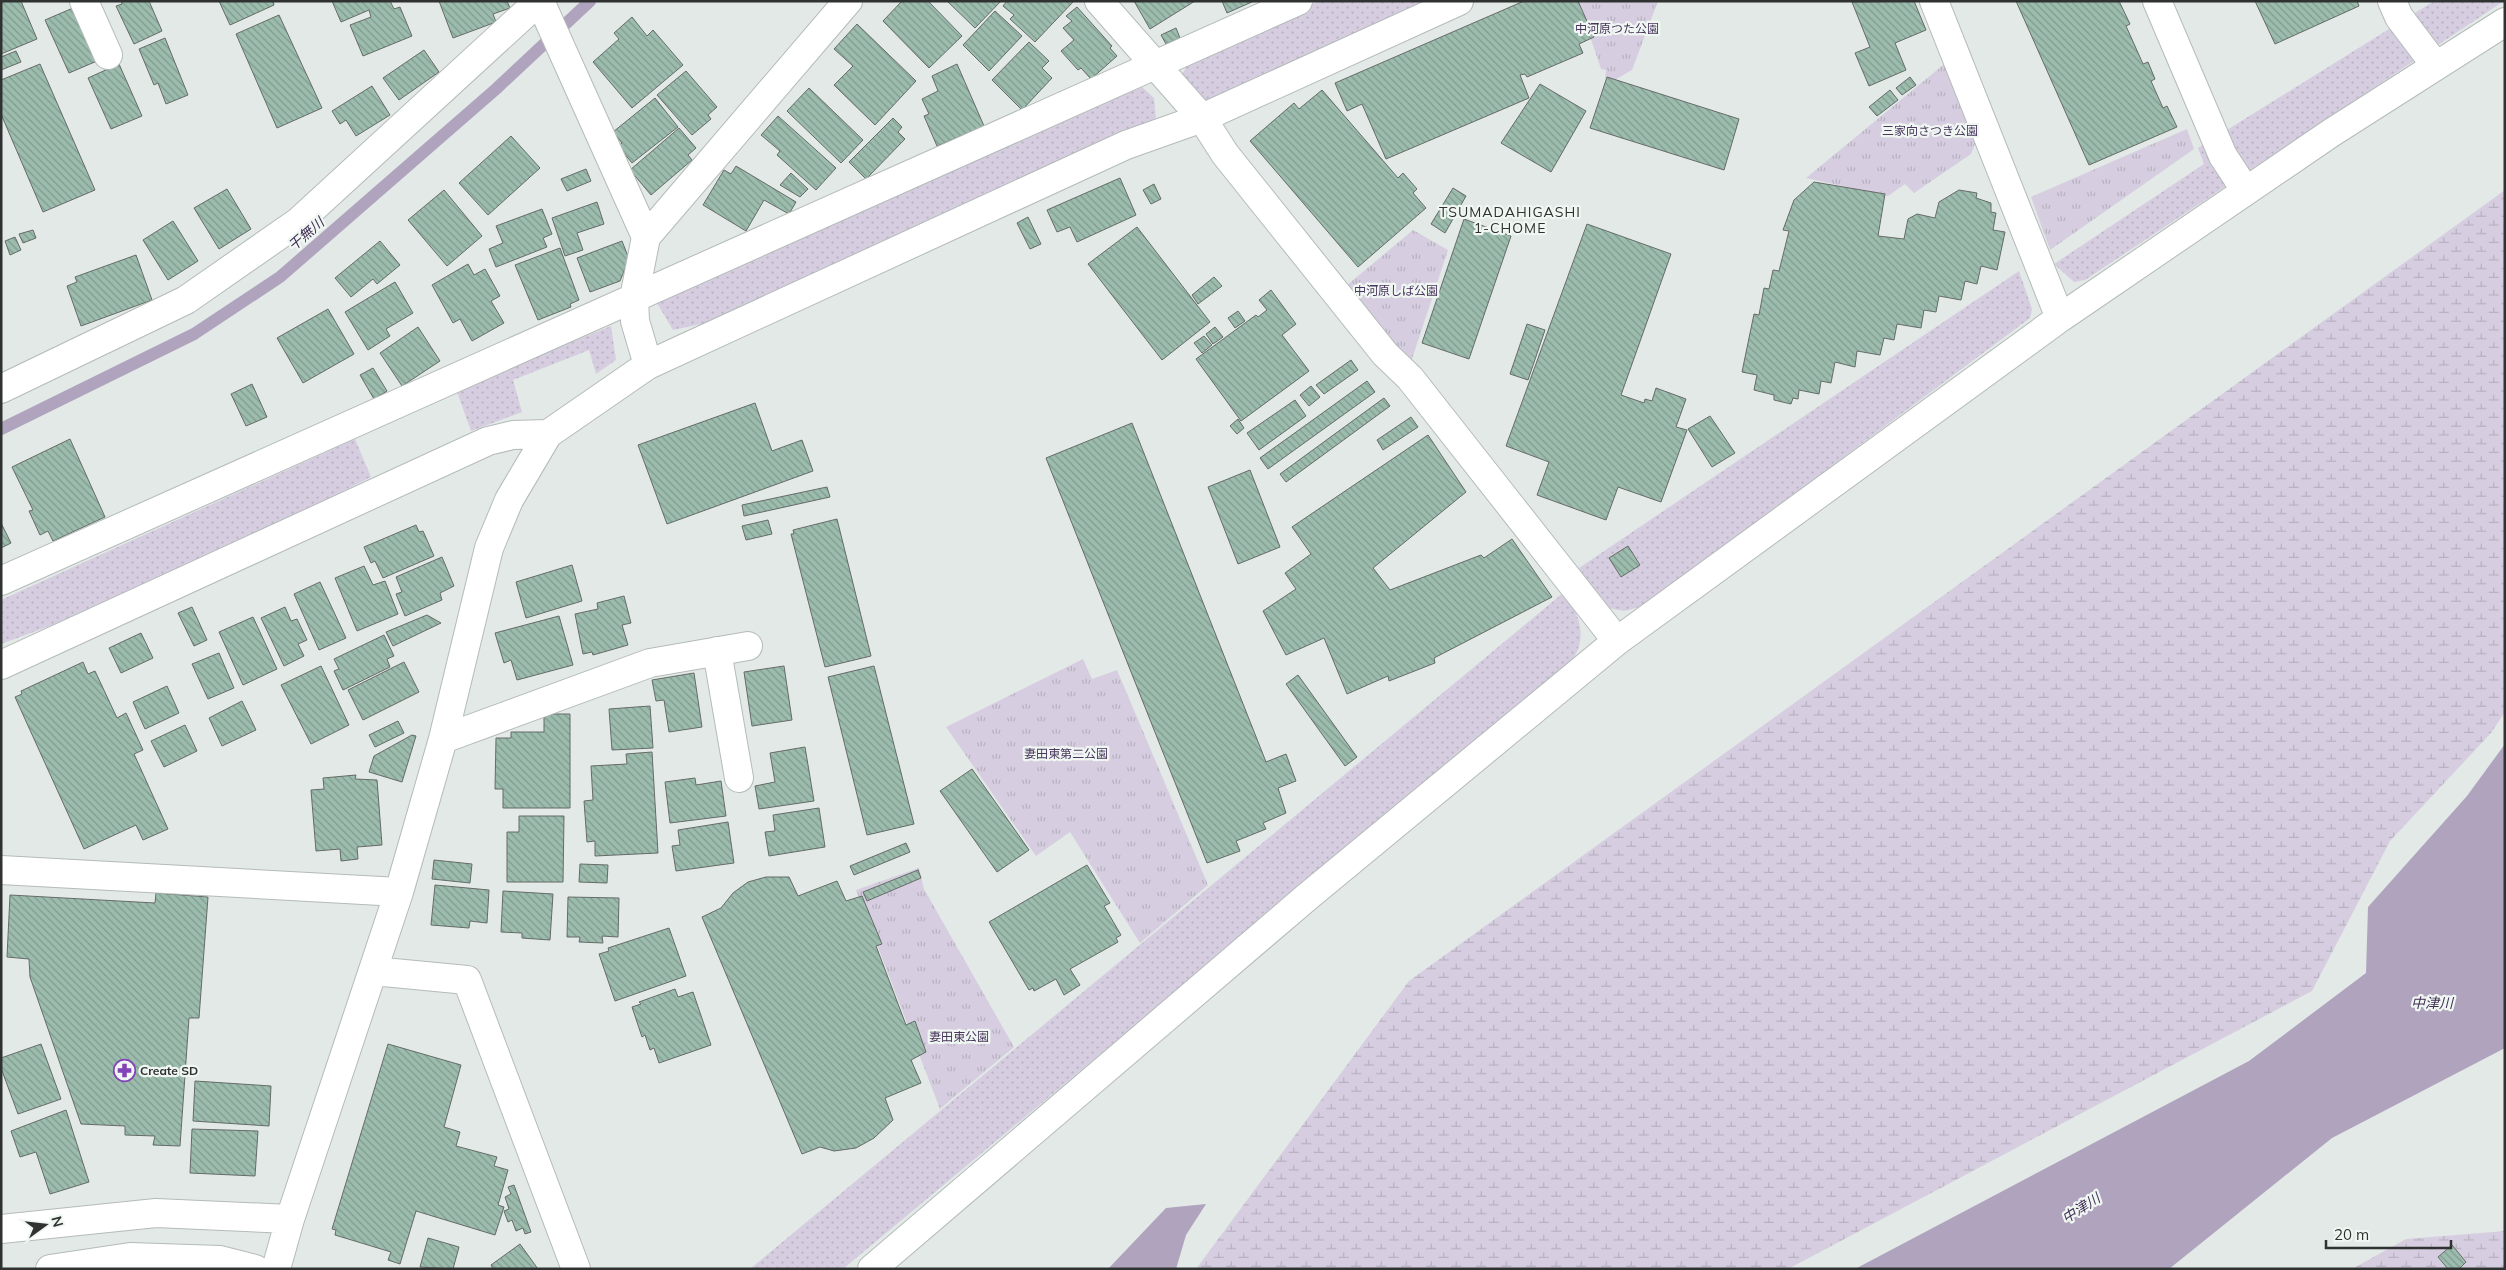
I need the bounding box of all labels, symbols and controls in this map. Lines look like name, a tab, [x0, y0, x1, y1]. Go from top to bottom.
park label: 中河原つた公園	[1575, 21, 1659, 36]
park label: 三家向さつき公園	[1882, 123, 1978, 138]
district label: TSUMADAHIGASHI 1-CHOME	[1439, 203, 1581, 237]
water label: 干無川	[284, 212, 329, 255]
park label: 中河原しば公園	[1354, 283, 1438, 298]
park label: 妻田東第二公園	[1024, 746, 1108, 761]
water label: 中津川	[2411, 994, 2455, 1012]
park label: 妻田東公園	[929, 1029, 989, 1044]
pharmacy icon: Create SD	[112, 1059, 136, 1083]
place label: Create SD	[140, 1063, 198, 1078]
water label: 中津川	[2058, 1188, 2105, 1227]
north arrow	[20, 1200, 70, 1250]
text: N	[47, 1214, 68, 1229]
scale bar	[2326, 1218, 2451, 1250]
text: 20 m	[2334, 1225, 2369, 1244]

